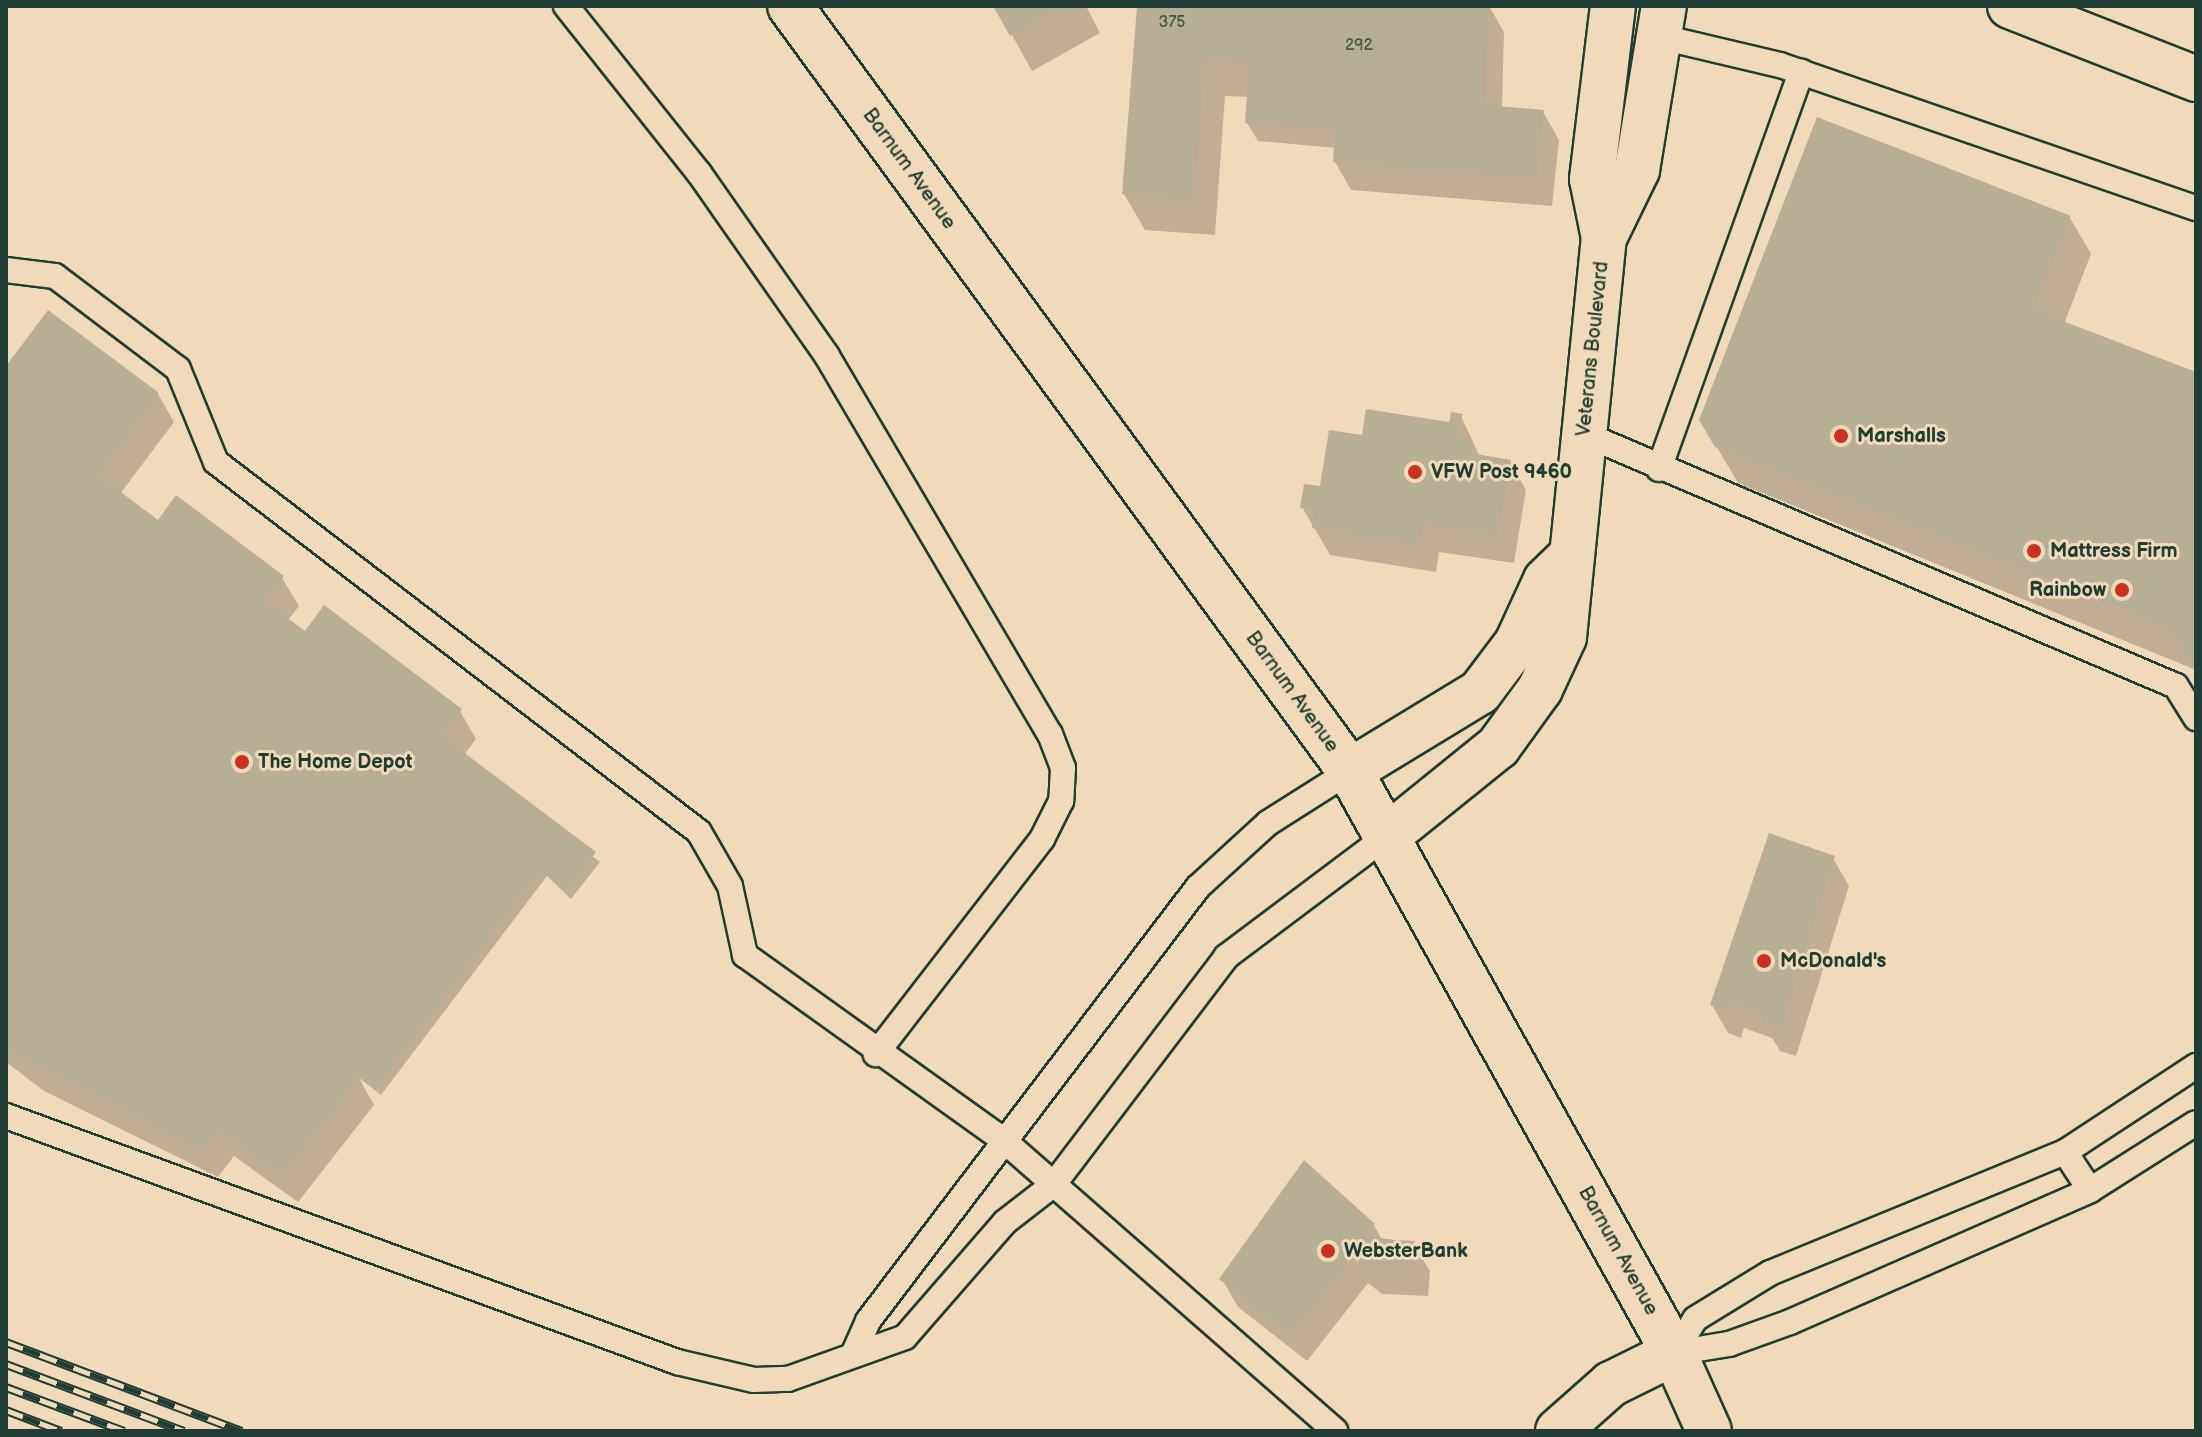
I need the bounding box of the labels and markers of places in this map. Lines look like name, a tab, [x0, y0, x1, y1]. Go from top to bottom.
place label: Marshalls	[1857, 424, 1946, 448]
marker: Marshalls	[1832, 427, 1850, 445]
place label: VFW Post 9460	[1431, 460, 1572, 484]
marker: VFW Post 9460	[1406, 463, 1424, 481]
place label: Mattress Firm	[2050, 539, 2178, 563]
marker: Mattress Firm	[2025, 542, 2043, 560]
place label: Rainbow	[2029, 578, 2106, 602]
marker: Rainbow	[2113, 581, 2131, 599]
place label: The Home Depot	[258, 750, 412, 774]
marker: The Home Depot	[233, 753, 251, 771]
place label: McDonald's	[1780, 949, 1886, 973]
marker: McDonald's	[1755, 952, 1773, 970]
place label: WebsterBank	[1344, 1239, 1468, 1263]
marker: WebsterBank	[1319, 1242, 1337, 1260]

